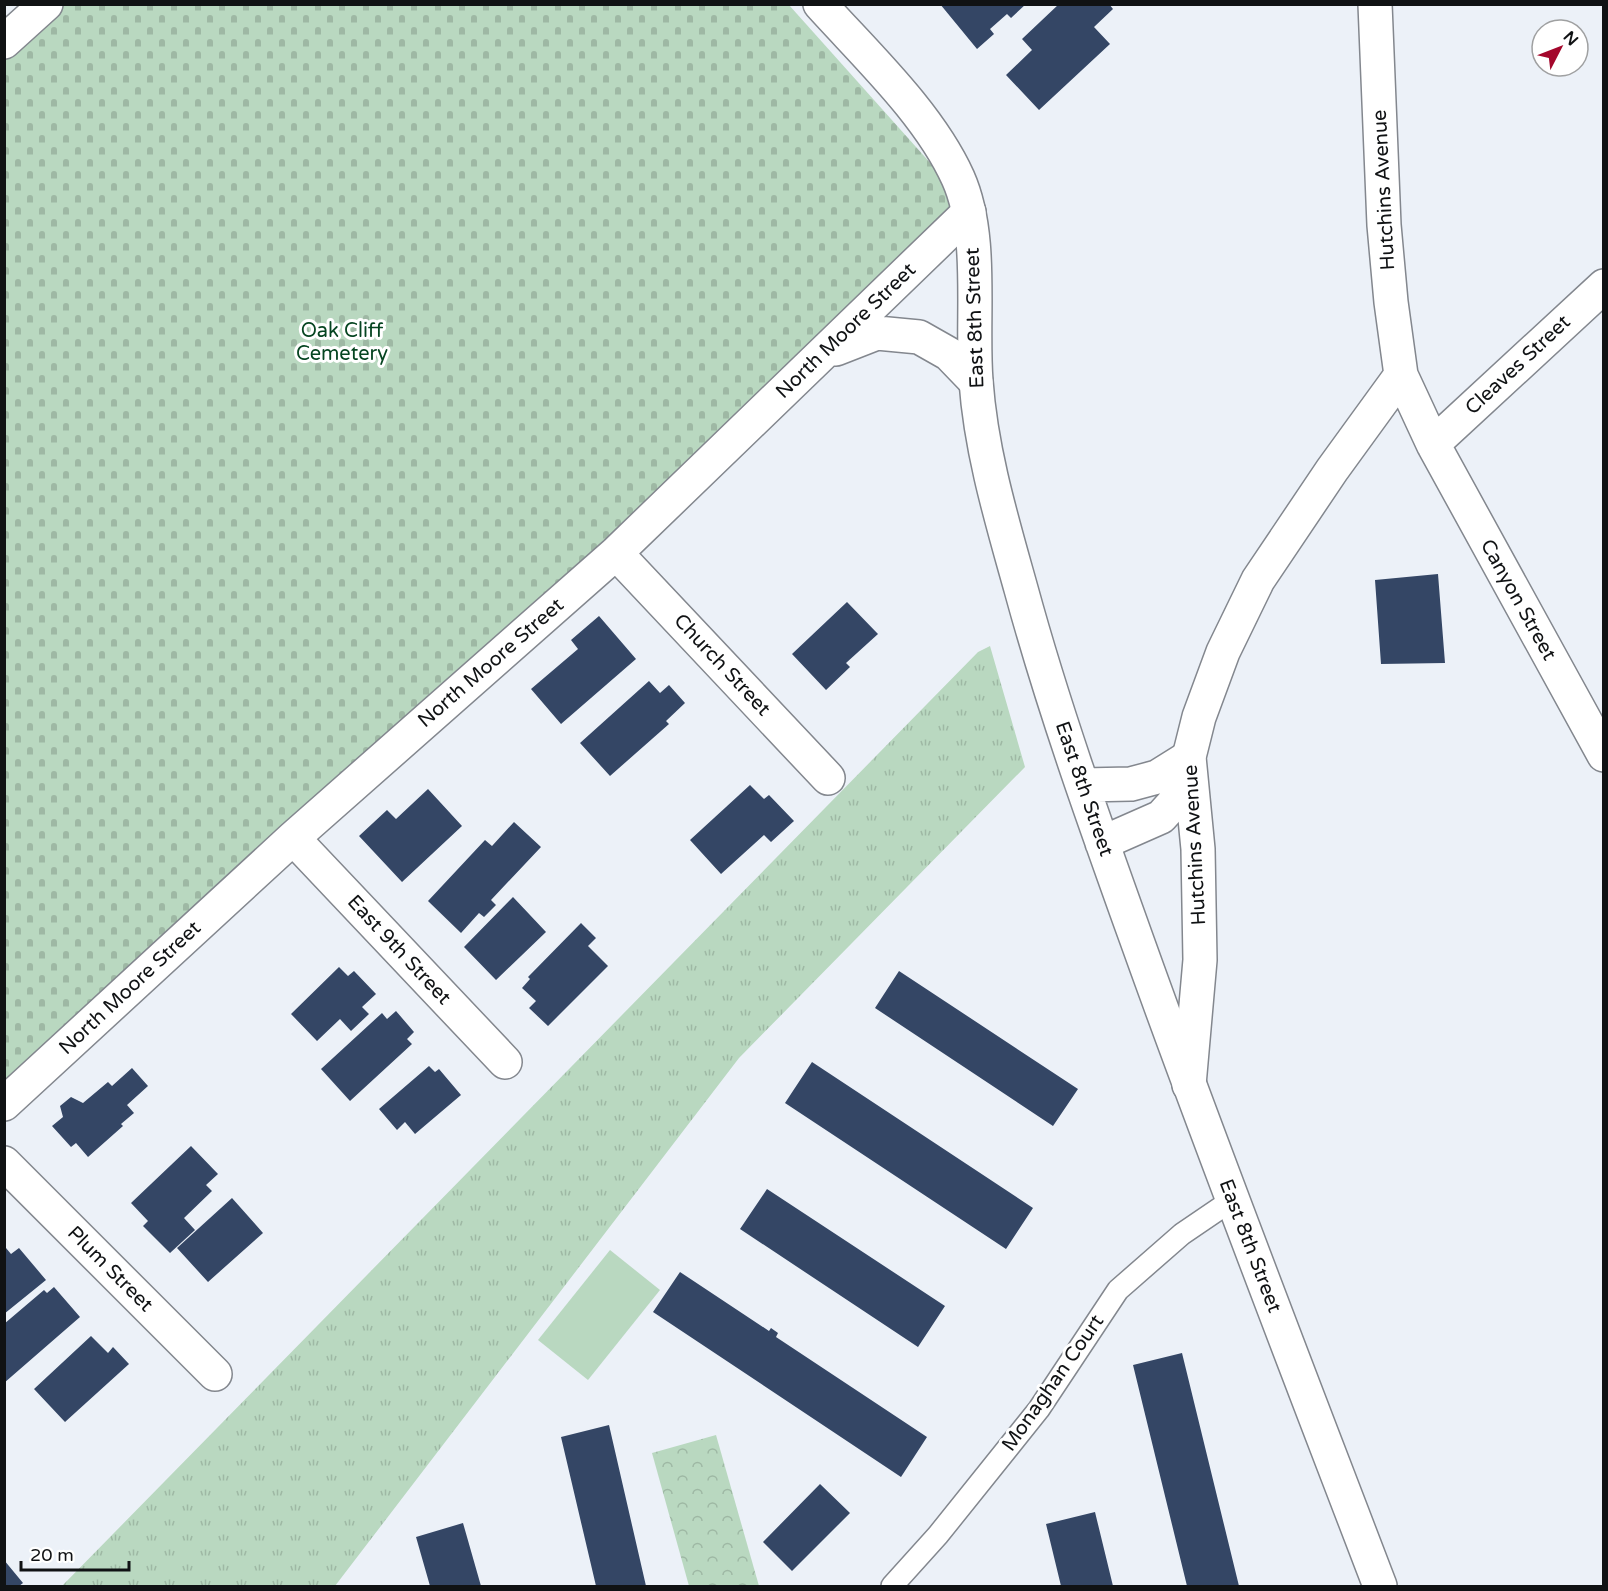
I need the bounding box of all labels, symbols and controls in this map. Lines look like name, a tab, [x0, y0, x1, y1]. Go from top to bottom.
north arrow	[1530, 18, 1590, 78]
text: N	[1559, 27, 1582, 50]
street label: Hutchins Avenue	[1368, 109, 1400, 271]
street label: East 8th Street	[961, 247, 989, 389]
street label: North Moore Street	[771, 258, 921, 404]
street label: Cleaves Street	[1460, 310, 1576, 420]
park label: Oak Cliff Cemetery	[296, 319, 388, 366]
street label: Canyon Street	[1475, 535, 1561, 665]
street label: North Moore Street	[413, 593, 569, 733]
street label: Church Street	[669, 609, 776, 721]
street label: East 8th Street	[1050, 718, 1118, 860]
street label: Hutchins Avenue	[1179, 764, 1211, 926]
street label: East 9th Street	[342, 890, 456, 1010]
street label: North Moore Street	[54, 916, 206, 1060]
street label: East 8th Street	[1214, 1176, 1287, 1316]
street label: Plum Street	[62, 1221, 158, 1317]
street label: Monaghan Court	[997, 1310, 1109, 1456]
scale bar	[21, 1534, 129, 1572]
text: 20 m	[30, 1544, 74, 1566]

